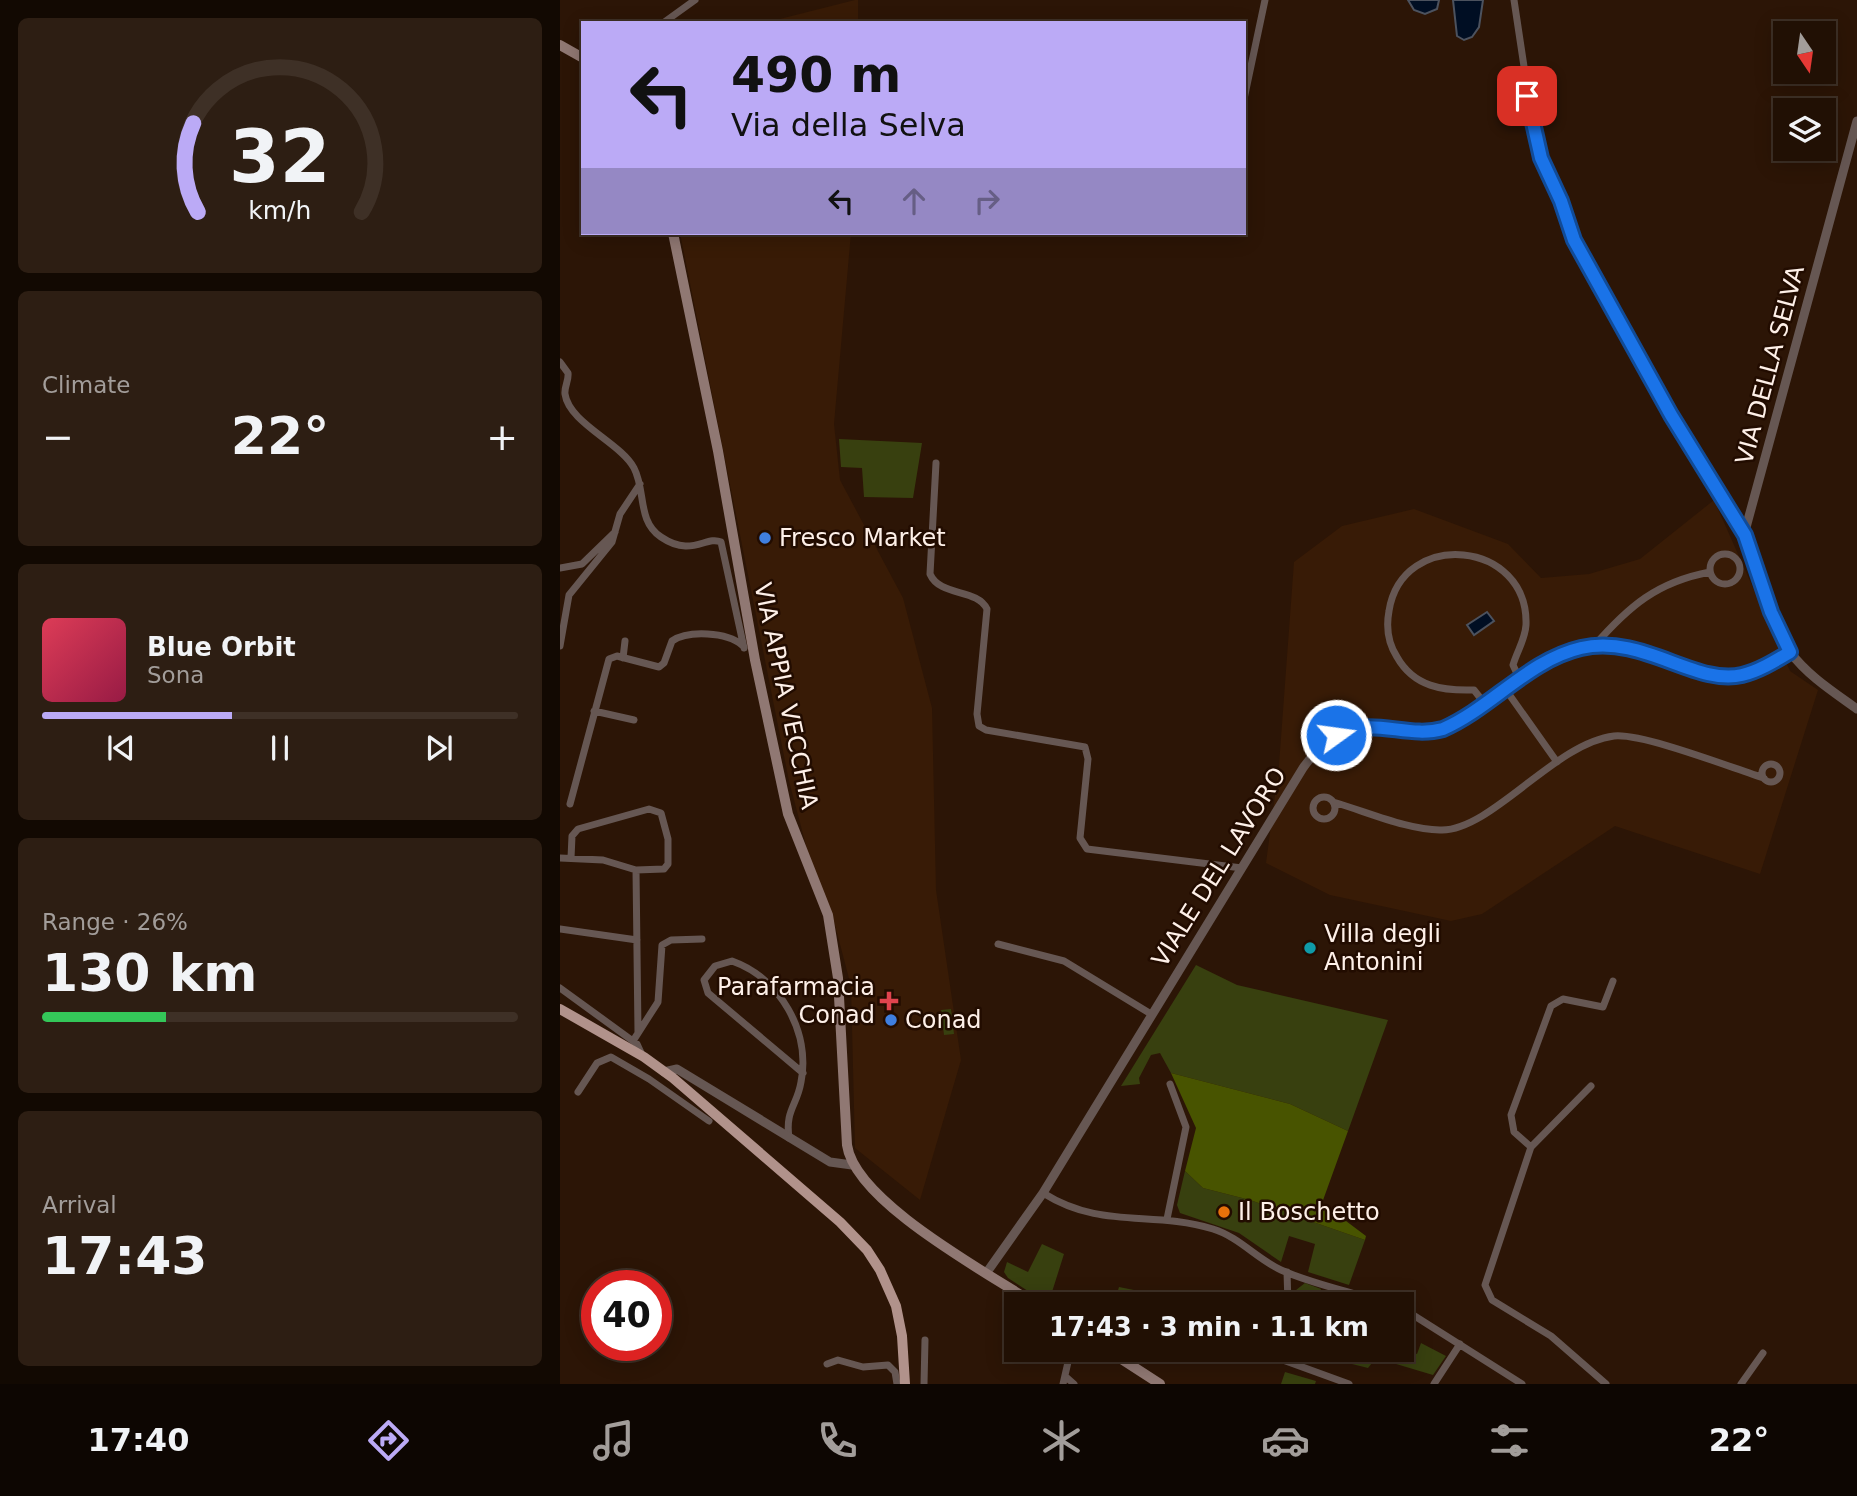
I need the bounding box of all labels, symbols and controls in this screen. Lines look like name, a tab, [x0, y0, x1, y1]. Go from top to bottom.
north arrow	[1773, 21, 1836, 84]
map controls	[1773, 21, 1836, 161]
text: 490 m	[731, 47, 901, 104]
icon: left	[616, 49, 707, 140]
pin	[1497, 66, 1557, 126]
icon: arrive	[1508, 77, 1546, 115]
button: layers	[1773, 98, 1836, 161]
text: Via della Selva	[731, 106, 966, 144]
text: 32	[229, 114, 331, 199]
icon: left	[822, 182, 860, 220]
icon: ahead	[895, 182, 933, 220]
icon: right	[968, 182, 1006, 220]
text: km/h	[248, 195, 312, 224]
street label: VIA DELLA SELVA	[1730, 262, 1810, 468]
text: Climate	[42, 372, 131, 398]
text: 22°	[231, 406, 329, 466]
text: −	[42, 415, 74, 459]
text: +	[486, 415, 518, 459]
place label: Fresco Market	[779, 524, 946, 552]
marker: Fresco Market	[757, 530, 773, 546]
street label: VIA APPIA VECCHIA	[748, 580, 824, 812]
text: Blue Orbit	[147, 632, 296, 662]
text: Sona	[147, 662, 204, 688]
position arrow	[1299, 698, 1373, 772]
icon: previous	[102, 729, 140, 767]
icon: pause	[261, 729, 299, 767]
icon: next	[420, 729, 458, 767]
street label: VIALE DEL LAVORO	[1146, 762, 1292, 972]
text: Range · 26%	[42, 909, 188, 935]
place label: Villa degli Antonini	[1324, 920, 1441, 976]
marker: Villa degli Antonini	[1302, 940, 1318, 956]
text: 130 km	[42, 943, 257, 1003]
place label: Parafarmacia Conad	[717, 973, 875, 1029]
marker: Parafarmacia Conad	[881, 993, 897, 1009]
place label: Conad	[905, 1006, 982, 1034]
marker: Conad	[883, 1012, 899, 1028]
text: Arrival	[42, 1192, 117, 1218]
place label: Il Boschetto	[1238, 1198, 1380, 1226]
marker: Il Boschetto	[1216, 1204, 1232, 1220]
text: 17:43	[42, 1226, 208, 1286]
speed limit sign: 40	[581, 1270, 672, 1361]
text: 17:43 · 3 min · 1.1 km	[1049, 1312, 1369, 1342]
icon: directions	[364, 1416, 413, 1465]
icon: music	[589, 1416, 638, 1465]
icon: phone	[813, 1416, 862, 1465]
icon: climate	[1037, 1416, 1086, 1465]
icon: car	[1261, 1416, 1310, 1465]
icon: filters	[1485, 1416, 1534, 1465]
text: 17:40	[88, 1421, 189, 1459]
text: 22°	[1709, 1421, 1769, 1459]

